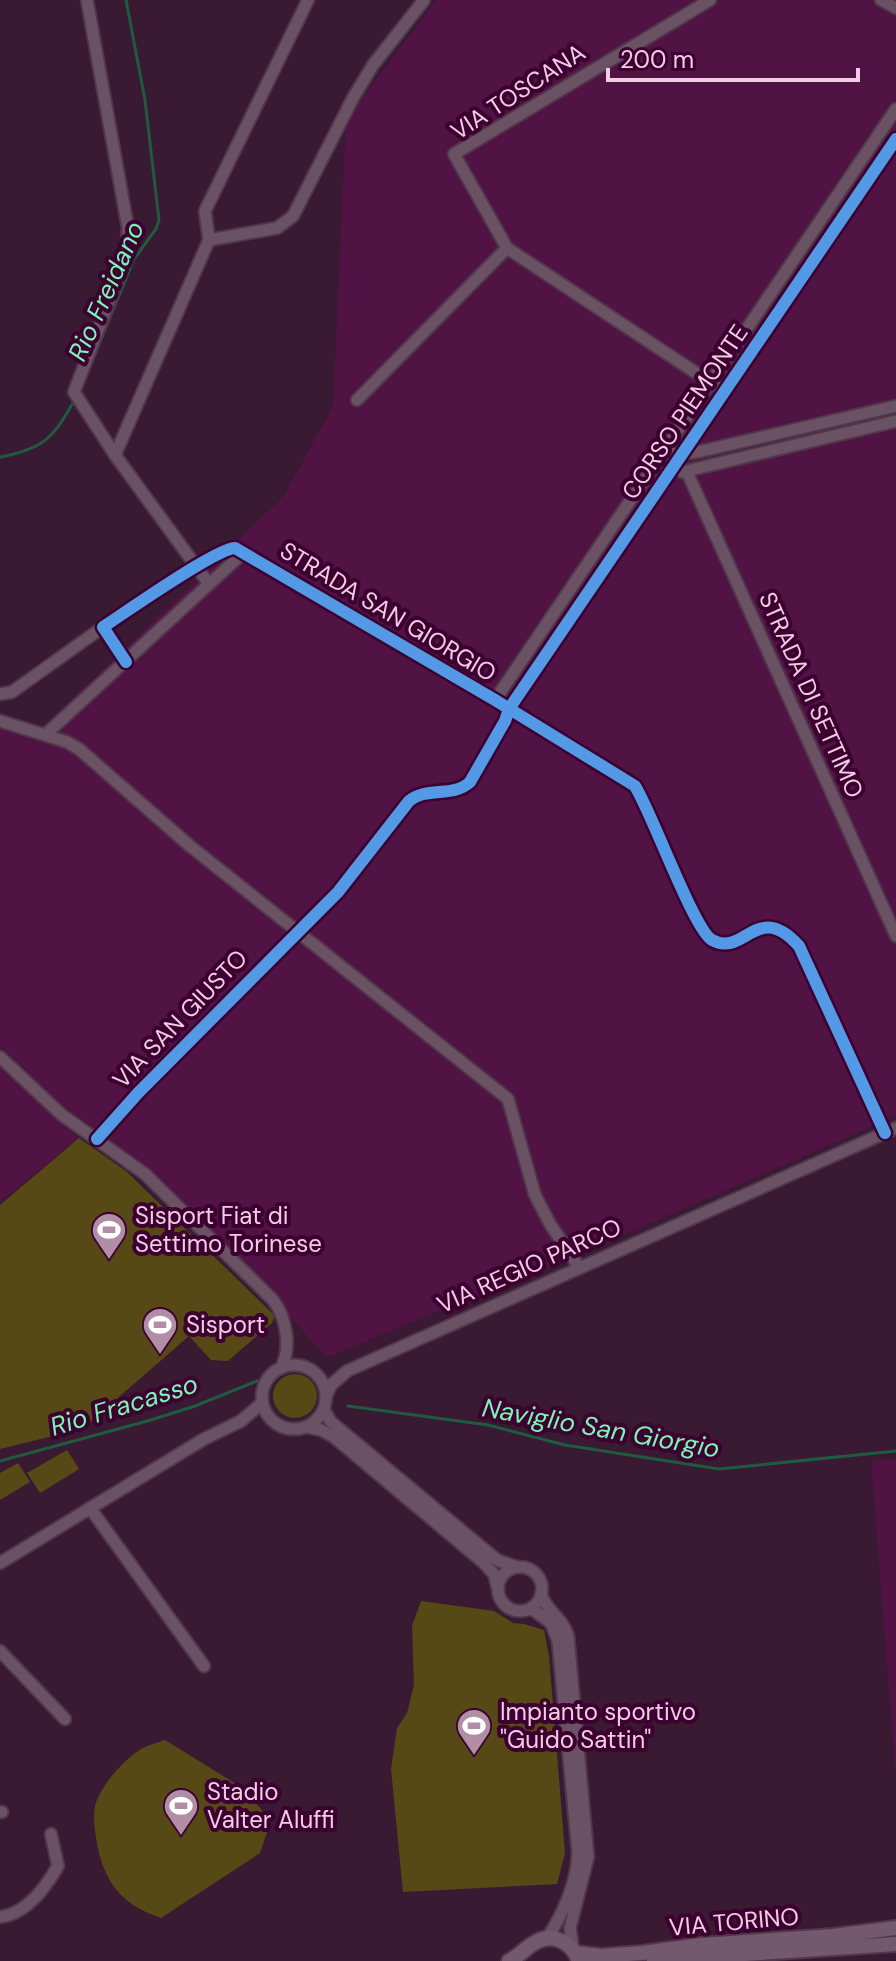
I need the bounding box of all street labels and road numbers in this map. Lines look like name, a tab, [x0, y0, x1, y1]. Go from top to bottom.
street label: VIA TOSCANA	[445, 37, 591, 147]
street label: CORSO PIEMONTE	[615, 318, 755, 505]
street label: STRADA SAN GIORGIO	[275, 535, 502, 688]
street label: STRADA DI SETTIMO	[752, 587, 871, 803]
street label: VIA SAN GIUSTO	[106, 943, 254, 1095]
street label: VIA REGIO PARCO	[432, 1211, 626, 1320]
street label: VIA TORINO	[668, 1900, 800, 1943]

